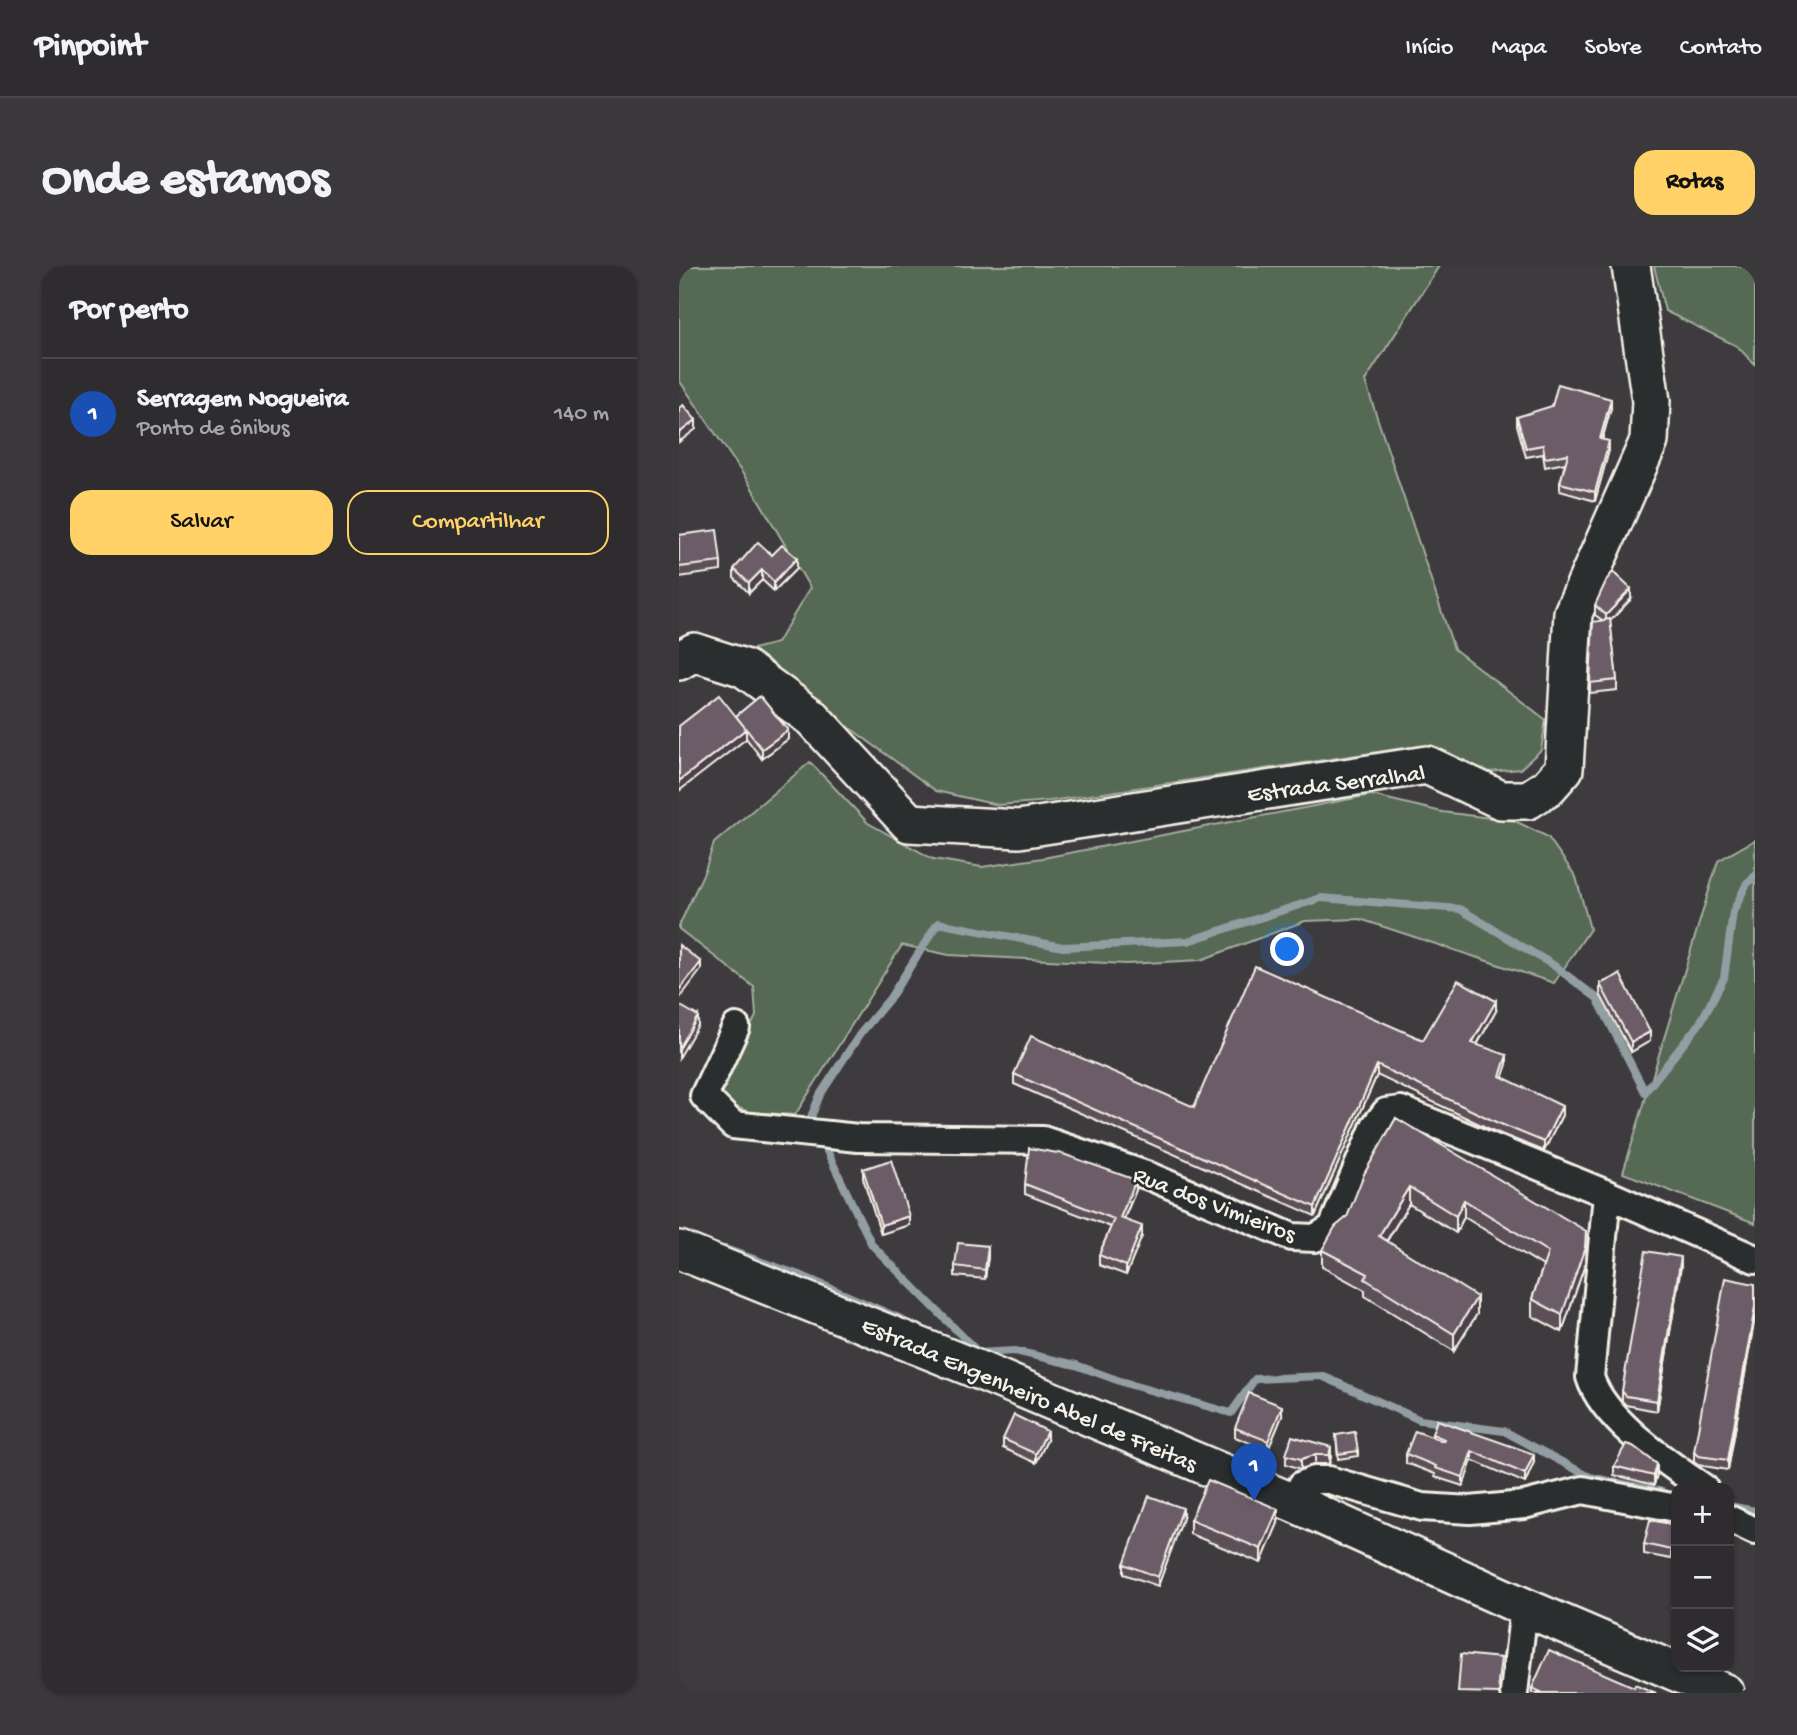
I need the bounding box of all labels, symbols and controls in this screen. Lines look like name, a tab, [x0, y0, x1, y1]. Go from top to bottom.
text: Pinpoint	[35, 29, 146, 67]
text: Início	[1405, 34, 1453, 63]
text: Mapa	[1491, 34, 1547, 63]
text: Sobre	[1585, 34, 1642, 63]
text: Contato	[1680, 34, 1762, 63]
button: Rotas	[1634, 150, 1755, 215]
text: Onde estamos	[42, 153, 329, 211]
text: Por perto	[70, 294, 189, 329]
text: Serragem Nogueira	[137, 385, 348, 416]
text: 1	[88, 401, 98, 428]
text: 140 m	[554, 401, 609, 428]
text: Ponto de ônibus	[137, 416, 289, 443]
button: Salvar	[70, 490, 333, 555]
button: Compartilhar	[347, 490, 609, 555]
street label: Estrada Serralhal	[1246, 760, 1427, 811]
your location	[1270, 932, 1304, 966]
street label: Rua dos Vimieiros	[1128, 1162, 1300, 1251]
street label: Estrada Engenheiro Abel de Freitas	[856, 1312, 1202, 1481]
pin: 1	[1231, 1443, 1277, 1501]
map controls	[1671, 1483, 1734, 1672]
button: +	[1671, 1483, 1734, 1546]
button: −	[1671, 1546, 1734, 1609]
button: layers	[1671, 1609, 1734, 1672]

